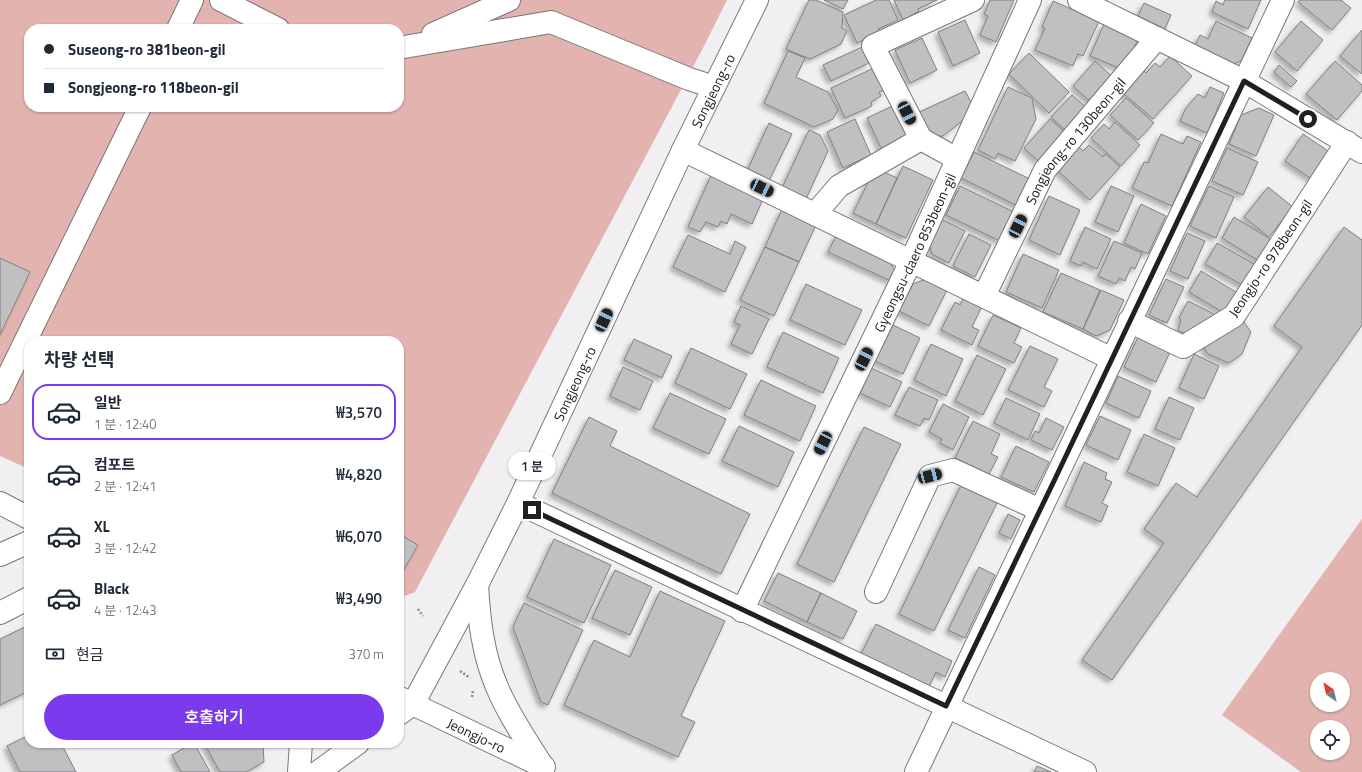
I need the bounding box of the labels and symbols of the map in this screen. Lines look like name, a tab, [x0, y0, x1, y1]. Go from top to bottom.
street label: Songjeong-ro	[685, 50, 740, 131]
street label: Songjeong-ro 130beon-gil	[1019, 72, 1130, 208]
car	[896, 100, 918, 126]
route start	[1299, 110, 1317, 128]
street label: Gyeongsu-daero 853beon-gil	[868, 169, 960, 335]
car	[749, 177, 775, 199]
street label: Jeongjo-ro 978beon-gil	[1223, 195, 1317, 321]
car	[1007, 213, 1029, 239]
car	[593, 307, 615, 333]
street label: Songjeong-ro	[547, 343, 600, 424]
car	[853, 346, 875, 372]
car	[812, 430, 834, 456]
callout: 1 분	[508, 452, 556, 480]
car	[917, 467, 943, 485]
route end	[523, 501, 541, 519]
north arrow	[1310, 672, 1350, 712]
street label: Jeongjo-ro	[444, 712, 509, 758]

